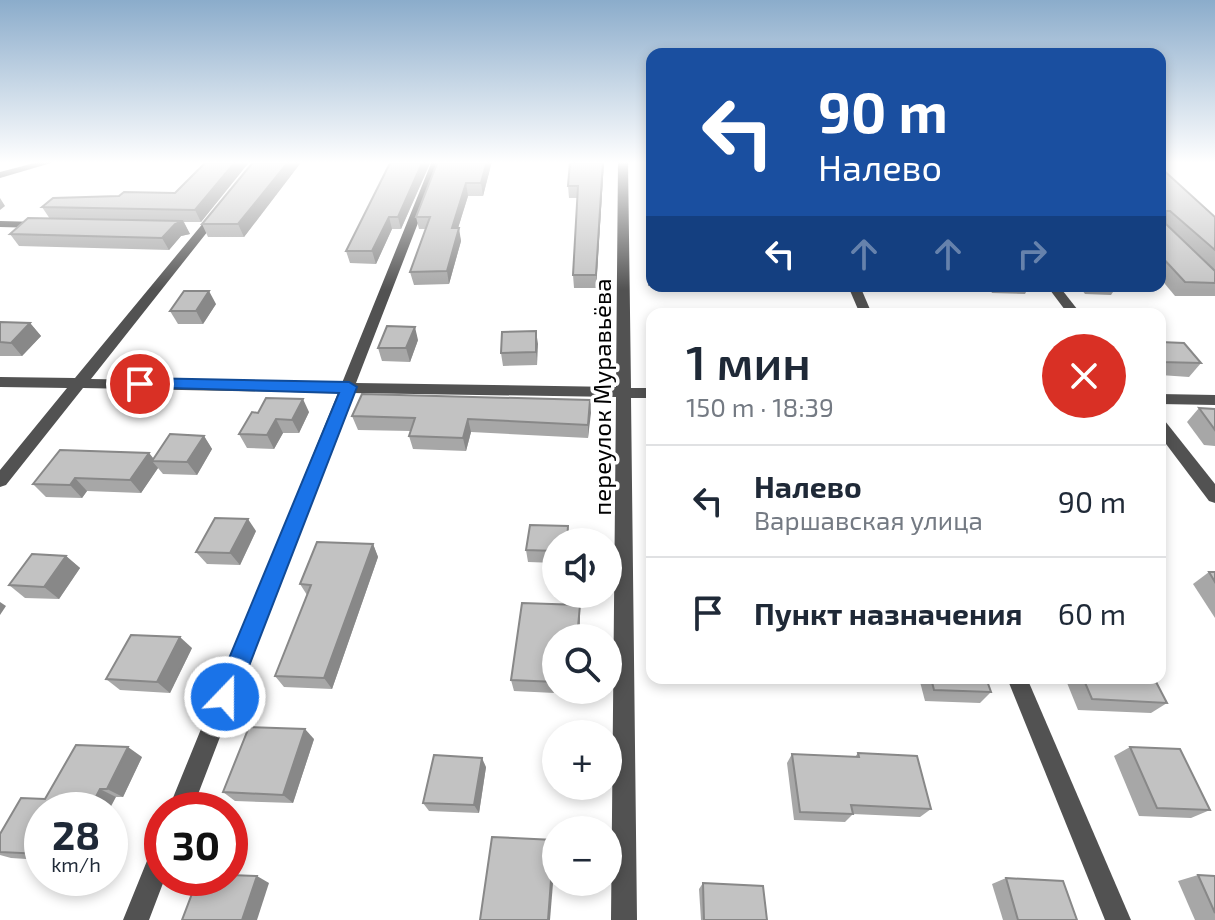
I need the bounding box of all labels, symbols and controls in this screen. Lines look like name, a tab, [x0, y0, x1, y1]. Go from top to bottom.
text: 90 m	[818, 77, 948, 144]
icon: left	[686, 80, 790, 184]
text: Налево	[818, 145, 942, 188]
icon: left	[758, 232, 802, 276]
icon: ahead	[842, 232, 886, 276]
icon: ahead	[926, 232, 970, 276]
icon: right	[1010, 232, 1054, 276]
street label: переулок Муравьёва	[587, 278, 617, 516]
text: 1 мин	[686, 332, 811, 390]
button: close	[1042, 334, 1126, 418]
pin	[106, 350, 174, 418]
icon: arrive	[118, 362, 162, 406]
text: 150 m · 18:39	[686, 391, 834, 422]
text: Налево	[754, 468, 862, 504]
icon: left	[686, 479, 730, 523]
text: 90 m	[1058, 483, 1126, 519]
text: Варшавская улица	[754, 504, 983, 535]
map controls	[542, 528, 622, 896]
button: sound	[542, 528, 622, 608]
icon: arrive	[686, 591, 730, 635]
text: Пункт назначения	[754, 595, 1022, 631]
text: 60 m	[1058, 595, 1126, 631]
button: search	[542, 624, 622, 704]
position arrow	[183, 655, 267, 739]
button: +	[542, 720, 622, 800]
speed limit sign: 30	[144, 792, 248, 896]
text: 28	[52, 810, 100, 858]
button: −	[542, 816, 622, 896]
text: km/h	[51, 852, 101, 876]

